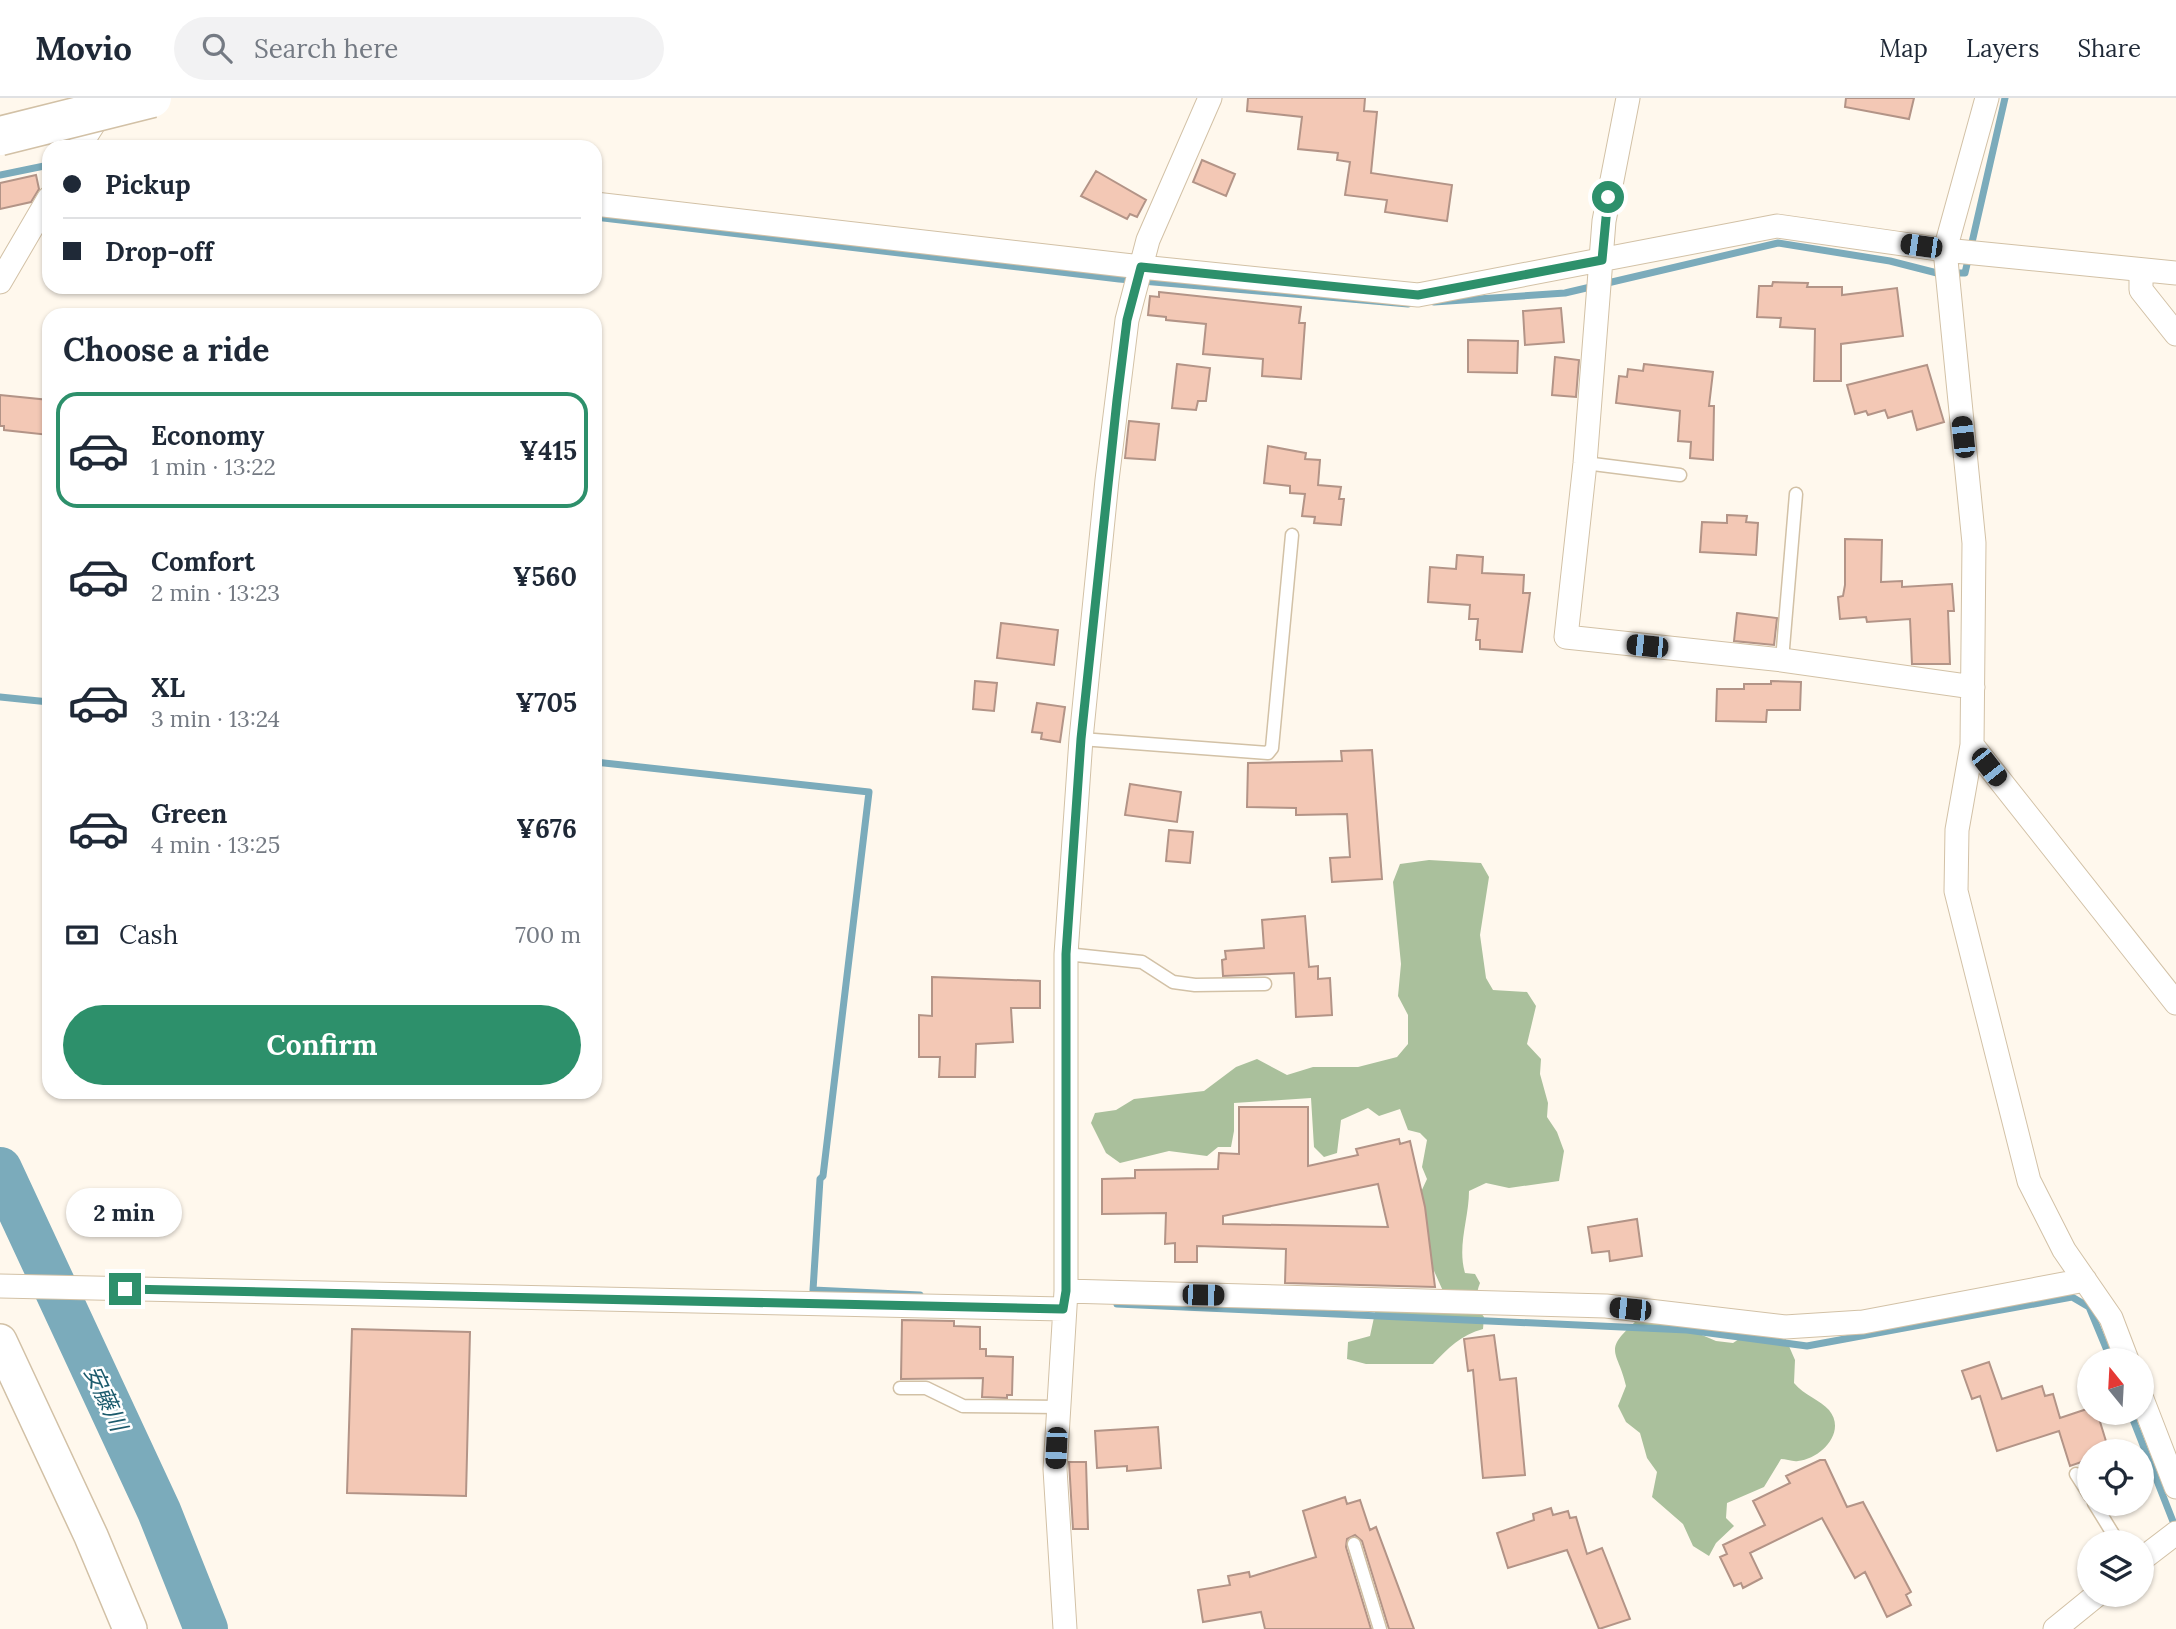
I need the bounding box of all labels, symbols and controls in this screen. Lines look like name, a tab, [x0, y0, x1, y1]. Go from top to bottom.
search box	[174, 17, 664, 80]
text: Movio	[35, 27, 132, 69]
icon: search	[198, 29, 236, 67]
text: Search here	[254, 32, 398, 65]
text: Map	[1879, 33, 1928, 64]
text: Layers	[1966, 33, 2039, 64]
text: Share	[2077, 33, 2141, 64]
text: Pickup	[105, 168, 191, 201]
route start	[1592, 181, 1624, 213]
car	[1899, 233, 1944, 259]
text: Drop-off	[105, 235, 213, 268]
text: Choose a ride	[63, 329, 270, 370]
car	[1951, 415, 1976, 459]
icon: car	[67, 419, 130, 482]
text: Economy	[151, 419, 264, 452]
text: ¥415	[519, 434, 577, 467]
text: 1 min · 13:22	[151, 452, 276, 481]
icon: car	[67, 545, 130, 608]
text: Comfort	[151, 545, 255, 578]
text: ¥560	[513, 560, 577, 593]
text: 2 min · 13:23	[151, 578, 280, 607]
car	[1626, 633, 1669, 659]
icon: car	[67, 671, 130, 734]
text: XL	[151, 671, 185, 704]
text: ¥705	[515, 686, 577, 719]
text: 3 min · 13:24	[151, 704, 280, 733]
car	[1968, 744, 2011, 790]
icon: car	[67, 797, 130, 860]
text: Green	[151, 797, 227, 830]
text: ¥676	[516, 812, 577, 845]
text: 4 min · 13:25	[151, 830, 280, 859]
icon: cash	[63, 916, 101, 954]
text: Cash	[119, 918, 178, 951]
text: 700 m	[515, 920, 581, 949]
button: Confirm	[63, 1005, 581, 1085]
callout: 2 min	[67, 1188, 183, 1236]
text: 2 min	[93, 1198, 155, 1227]
route end	[109, 1273, 141, 1305]
car	[1182, 1284, 1225, 1306]
car	[1609, 1296, 1652, 1322]
north arrow	[2077, 1348, 2154, 1424]
map controls	[2077, 1348, 2154, 1607]
water label: 安藤川	[78, 1361, 135, 1438]
car	[1045, 1426, 1068, 1470]
button: locate	[2077, 1439, 2154, 1516]
button: layers	[2077, 1530, 2154, 1607]

